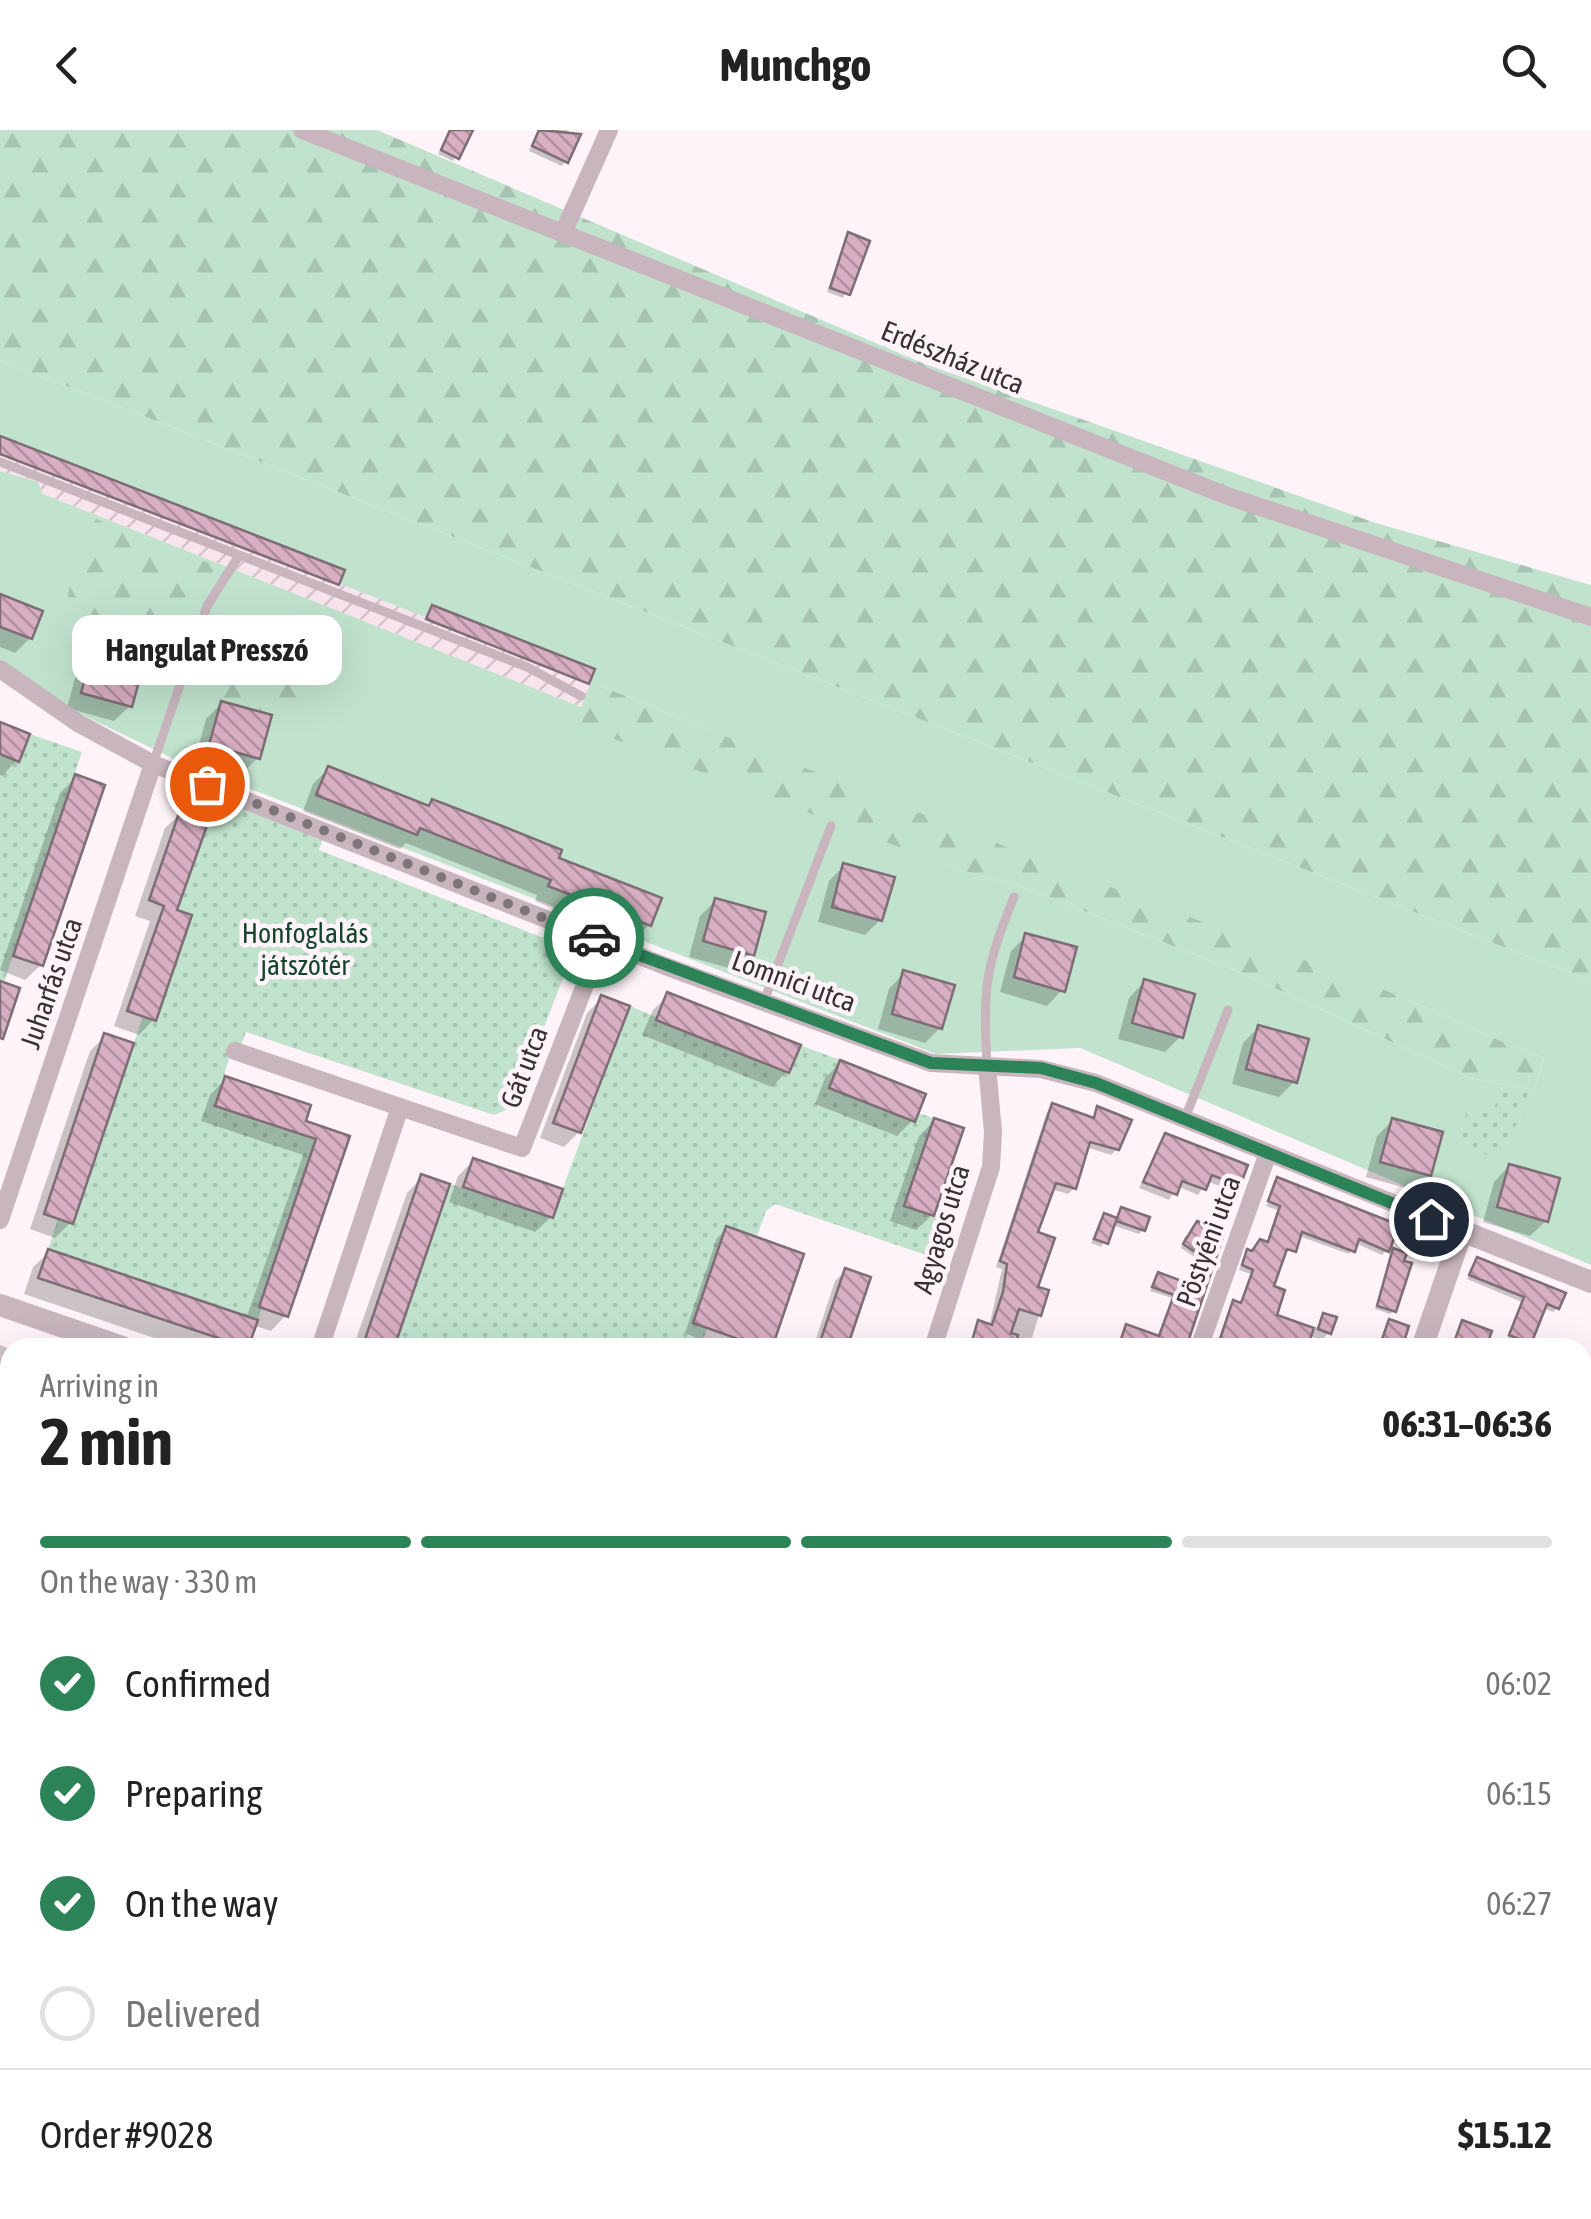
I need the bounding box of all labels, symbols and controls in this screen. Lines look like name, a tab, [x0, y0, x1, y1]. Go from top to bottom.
icon: back	[40, 38, 95, 93]
icon: search	[1496, 38, 1551, 93]
text: Munchgo	[720, 39, 871, 91]
street label: Erdészház utca	[877, 314, 1029, 400]
callout: Hangulat Presszó	[72, 614, 342, 684]
text: Hangulat Presszó	[105, 631, 309, 668]
pin	[165, 742, 250, 827]
icon: bag	[180, 757, 235, 812]
courier	[544, 888, 644, 988]
icon: car	[567, 911, 622, 966]
street label: Juharfás utca	[14, 913, 88, 1053]
park label: Honfoglalás játszótér	[242, 917, 368, 981]
street label: Lomnici utca	[728, 944, 860, 1018]
street label: Gát utca	[494, 1022, 554, 1112]
street label: Agyagos utca	[906, 1161, 976, 1297]
street label: Pöstyéni utca	[1170, 1171, 1246, 1311]
pin	[1389, 1177, 1474, 1262]
icon: home	[1404, 1192, 1459, 1247]
text: Arriving in	[40, 1367, 159, 1404]
text: 06:31–06:36	[1382, 1402, 1552, 1445]
text: 2 min	[40, 1404, 173, 1479]
text: On the way · 330 m	[40, 1563, 257, 1600]
icon: check	[40, 1656, 95, 1711]
text: Confirmed	[125, 1662, 271, 1705]
text: 06:02	[1486, 1665, 1552, 1702]
icon: check	[40, 1766, 95, 1821]
text: Preparing	[125, 1772, 263, 1815]
text: 06:15	[1486, 1775, 1552, 1812]
icon: check	[40, 1876, 95, 1931]
text: On the way	[125, 1882, 278, 1925]
text: 06:27	[1486, 1885, 1552, 1922]
text: Delivered	[125, 1992, 261, 2035]
text: Order #9028	[40, 2113, 213, 2156]
text: $15.12	[1458, 2113, 1552, 2156]

